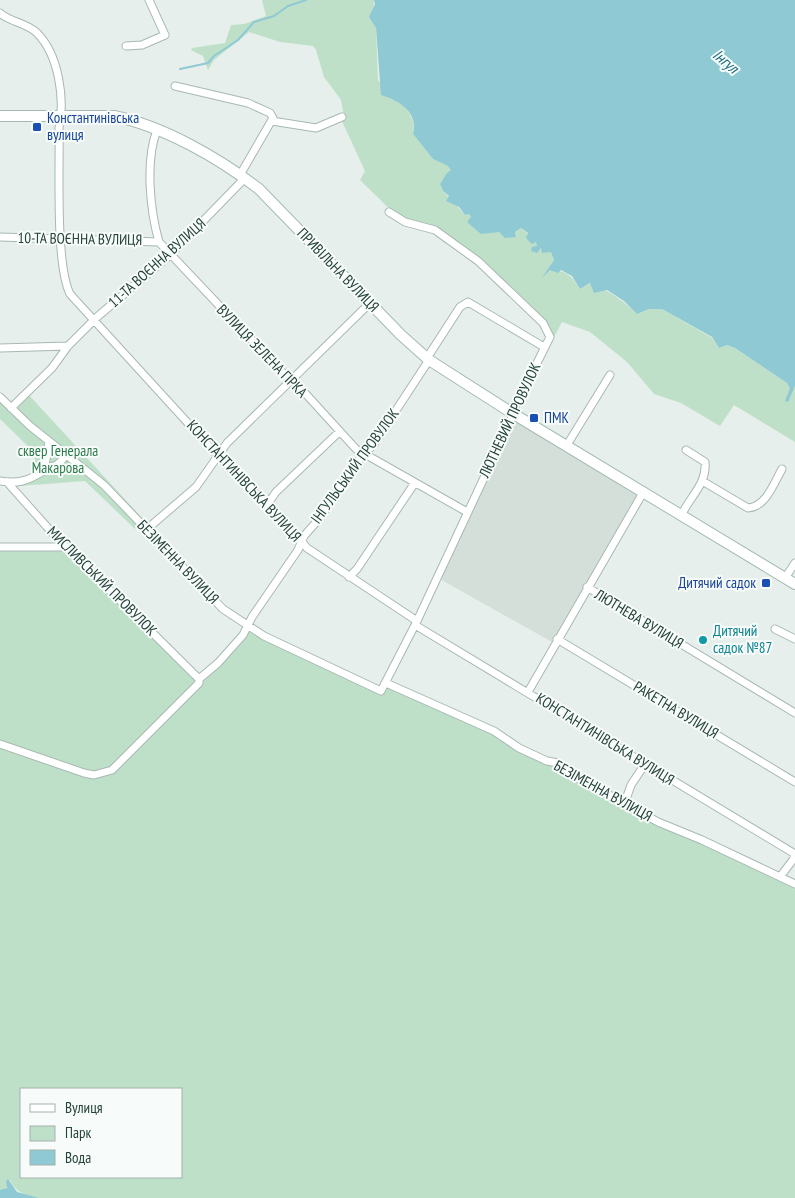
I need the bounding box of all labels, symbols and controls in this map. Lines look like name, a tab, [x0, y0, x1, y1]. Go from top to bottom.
water label: Інгул	[709, 44, 744, 79]
place label: Константинівська вулиця	[47, 108, 139, 144]
marker: Константинівська вулиця	[31, 121, 43, 133]
street label: 11-ТА ВОЄННА ВУЛИЦЯ	[104, 214, 209, 311]
street label: ПРИВІЛЬНА ВУЛИЦЯ	[293, 223, 383, 316]
street label: 10-ТА ВОЄННА ВУЛИЦЯ	[17, 228, 143, 249]
street label: ВУЛИЦЯ ЗЕЛЕНА ГІРКА	[213, 300, 312, 402]
street label: ЛЮТНЕВИЙ ПРОВУЛОК	[474, 359, 545, 481]
street label: ІНГУЛЬСЬКИЙ ПРОВУЛОК	[306, 404, 403, 527]
place label: ПМК	[544, 408, 569, 427]
marker: ПМК	[528, 412, 540, 424]
street label: КОНСТАНТИНІВСЬКА ВУЛИЦЯ	[183, 416, 306, 546]
park label: сквер Генерала Макарова	[18, 441, 98, 477]
street label: БЕЗІМЕННА ВУЛИЦЯ	[133, 516, 223, 608]
street label: МИСЛИВСЬКИЙ ПРОВУЛОК	[44, 522, 162, 640]
place label: Дитячий садок	[678, 573, 756, 592]
marker: Дитячий садок	[760, 577, 772, 589]
street label: ЛЮТНЕВА ВУЛИЦЯ	[591, 584, 687, 653]
place label: Дитячий садок №87	[713, 621, 772, 657]
marker: Дитячий садок №87	[697, 634, 709, 646]
street label: РАКЕТНА ВУЛИЦЯ	[630, 677, 722, 742]
street label: КОНСТАНТИНІВСЬКА ВУЛИЦЯ	[532, 688, 678, 789]
street label: БЕЗІМЕННА ВУЛИЦЯ	[551, 756, 656, 825]
legend	[20, 1088, 182, 1178]
text: Вулиця	[65, 1098, 103, 1117]
text: Парк	[65, 1123, 91, 1142]
text: Вода	[65, 1148, 91, 1167]

